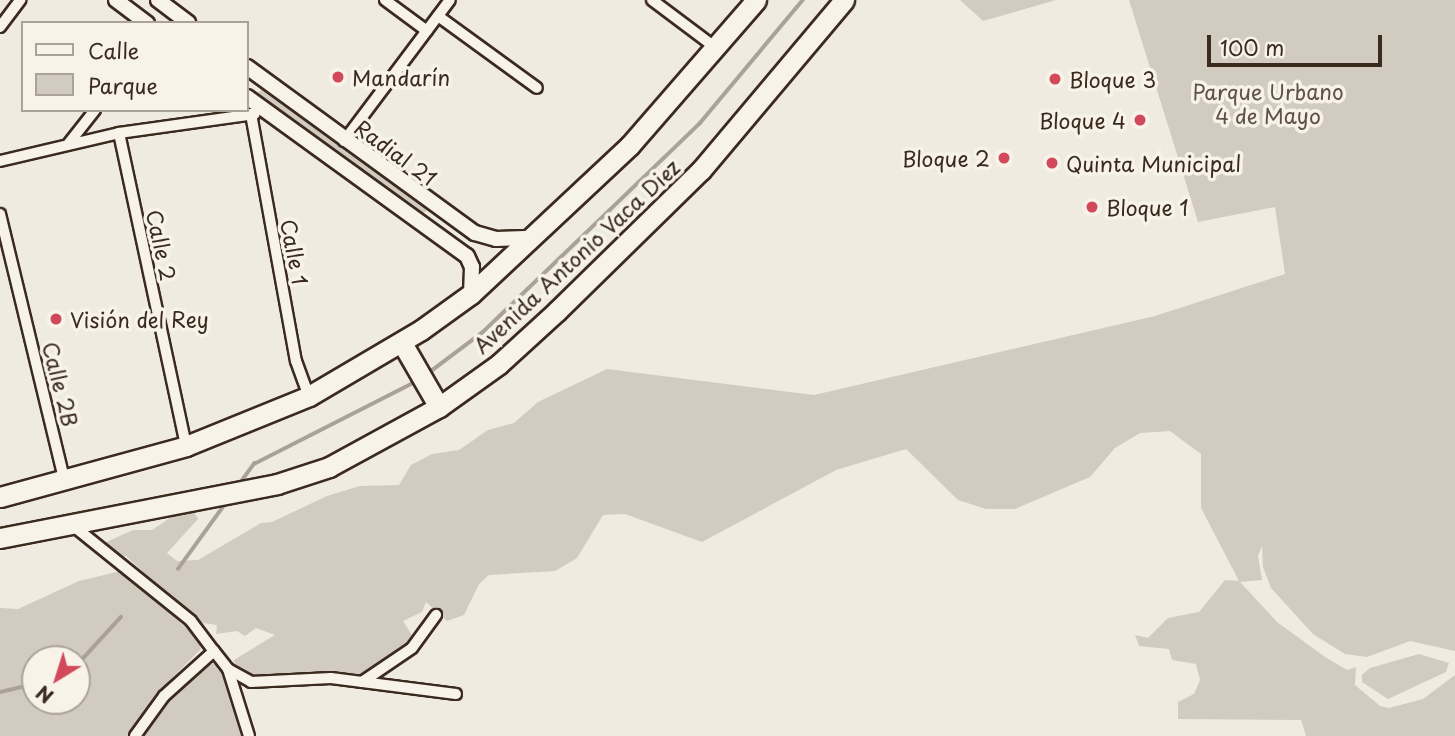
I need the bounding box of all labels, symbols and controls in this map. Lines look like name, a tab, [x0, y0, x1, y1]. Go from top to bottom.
legend	[21, 21, 248, 112]
scale bar	[1210, 21, 1385, 65]
text: 100 m	[1220, 31, 1284, 63]
text: Calle	[88, 34, 139, 66]
place label: Mandarín	[352, 64, 450, 90]
place label: Bloque 3	[1069, 66, 1157, 92]
text: Parque	[88, 69, 158, 101]
marker: Mandarín	[330, 69, 346, 85]
marker: Bloque 3	[1047, 71, 1063, 87]
park label: Parque Urbano 4 de Mayo	[1192, 78, 1344, 128]
place label: Bloque 4	[1038, 107, 1126, 133]
marker: Bloque 4	[1132, 112, 1148, 128]
street label: Radial 21	[350, 114, 442, 190]
place label: Bloque 2	[901, 145, 990, 171]
marker: Bloque 2	[996, 150, 1012, 166]
place label: Quinta Municipal	[1066, 150, 1241, 176]
street label: Avenida Antonio Vaca Diez	[468, 154, 684, 358]
marker: Quinta Municipal	[1044, 155, 1060, 171]
place label: Bloque 1	[1106, 194, 1189, 220]
marker: Bloque 1	[1084, 199, 1100, 215]
street label: Calle 2	[142, 207, 182, 283]
street label: Calle 1	[276, 217, 314, 287]
place label: Visión del Rey	[70, 306, 210, 332]
marker: Visión del Rey	[48, 311, 64, 327]
street label: Calle 2B	[38, 339, 84, 429]
north arrow	[21, 645, 91, 715]
text: N	[30, 679, 59, 711]

